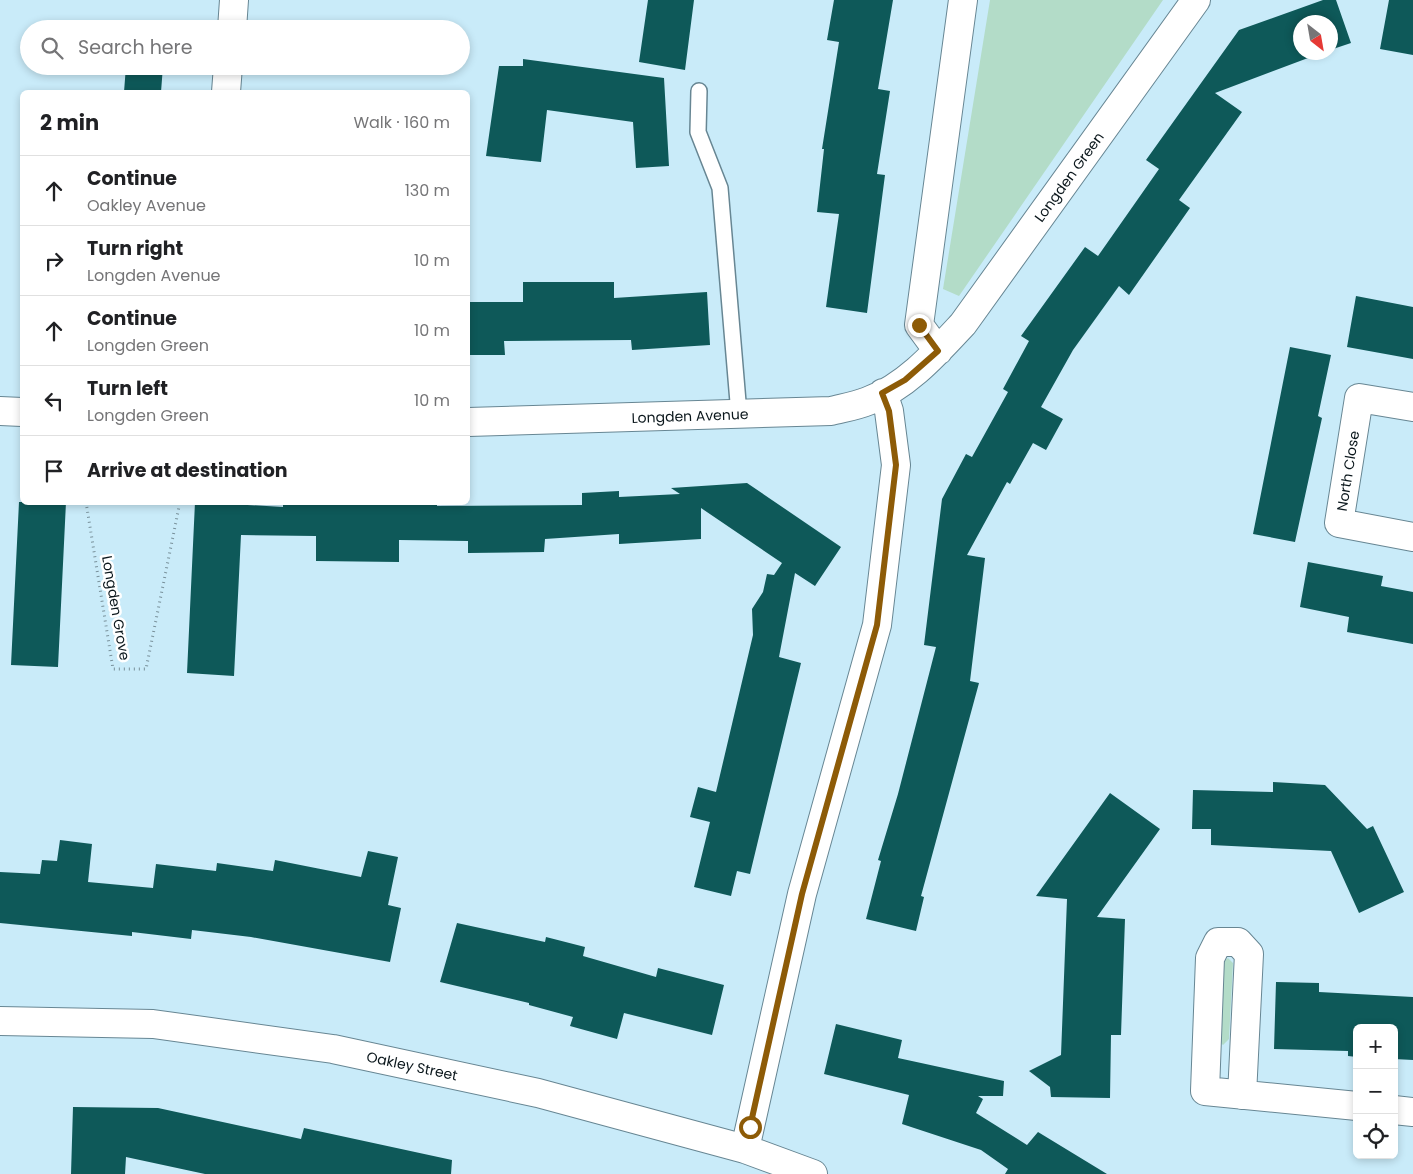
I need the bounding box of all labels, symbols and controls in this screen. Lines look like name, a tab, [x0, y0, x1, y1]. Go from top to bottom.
north arrow	[1293, 15, 1338, 60]
search box	[20, 20, 470, 75]
icon: search	[38, 34, 66, 62]
text: Search here	[78, 34, 192, 61]
text: 2 min	[40, 108, 99, 137]
text: Walk · 160 m	[353, 111, 450, 134]
street label: Longden Green	[1030, 128, 1108, 226]
text: Continue	[87, 165, 177, 192]
icon: ahead	[40, 177, 68, 205]
text: 130 m	[405, 179, 450, 202]
text: Oakley Avenue	[87, 194, 206, 217]
text: Turn right	[87, 235, 183, 262]
icon: right	[40, 247, 68, 275]
text: 10 m	[414, 249, 450, 272]
text: Longden Avenue	[87, 264, 221, 287]
text: Continue	[87, 305, 177, 332]
route end	[908, 314, 931, 337]
icon: ahead	[40, 317, 68, 345]
text: 10 m	[414, 319, 450, 342]
text: Longden Green	[87, 334, 209, 357]
text: Turn left	[87, 375, 168, 402]
icon: left	[40, 387, 68, 415]
text: 10 m	[414, 389, 450, 412]
text: Longden Green	[87, 404, 209, 427]
street label: Longden Avenue	[631, 404, 749, 428]
street label: North Close	[1332, 429, 1364, 513]
icon: arrive	[40, 457, 68, 485]
text: Arrive at destination	[87, 457, 288, 484]
street label: Longden Grove	[97, 554, 135, 662]
map controls	[1353, 1024, 1398, 1159]
button: +	[1353, 1024, 1398, 1069]
street label: Oakley Street	[365, 1047, 459, 1085]
button: −	[1353, 1069, 1398, 1114]
button: locate	[1353, 1114, 1398, 1159]
route start	[739, 1116, 762, 1139]

